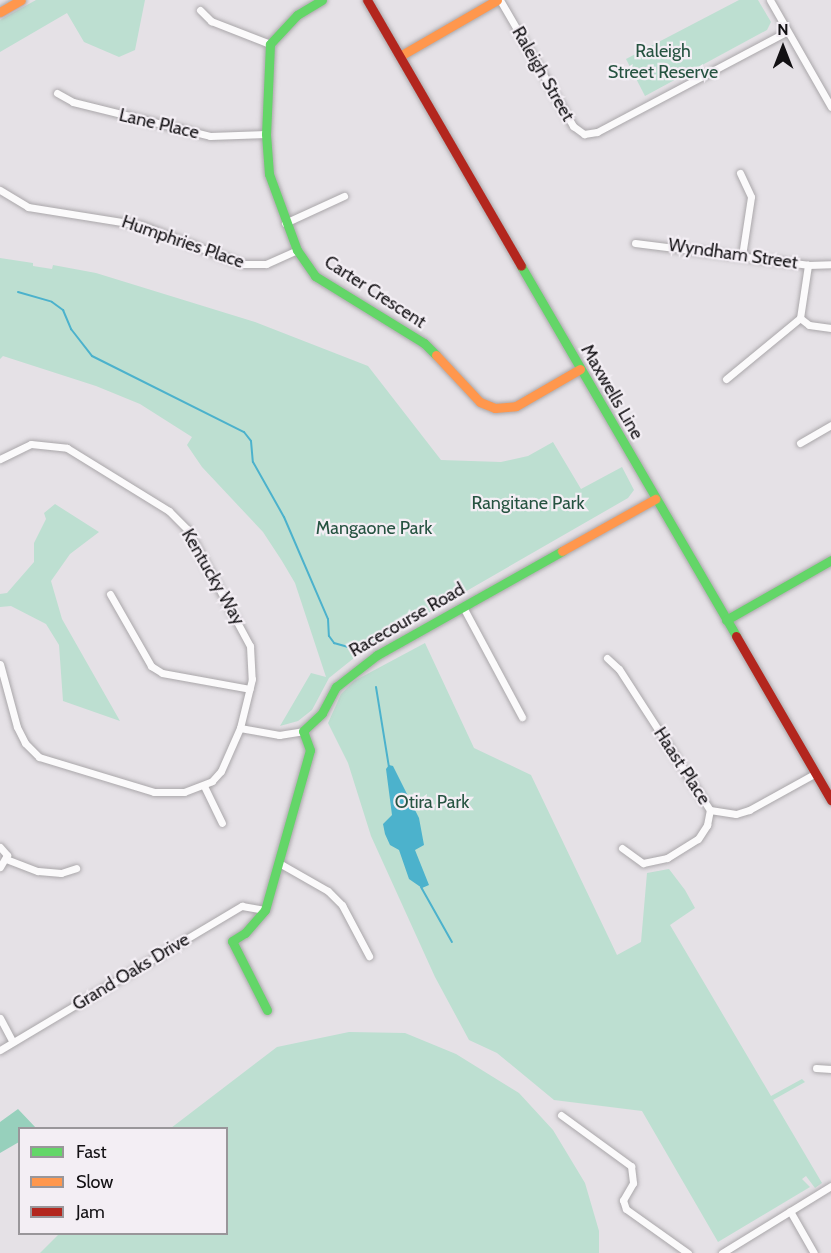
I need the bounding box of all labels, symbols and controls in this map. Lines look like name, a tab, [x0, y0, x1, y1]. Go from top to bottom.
north arrow	[753, 18, 813, 78]
text: N	[777, 20, 789, 39]
street label: Raleigh Street	[507, 23, 579, 125]
park label: Raleigh Street Reserve	[608, 41, 718, 84]
street label: Lane Place	[117, 104, 201, 144]
street label: Humphries Place	[119, 211, 247, 273]
street label: Wyndham Street	[667, 234, 799, 274]
street label: Carter Crescent	[320, 251, 430, 333]
street label: Maxwells Line	[576, 341, 648, 443]
park label: Rangitane Park	[471, 492, 585, 514]
park label: Mangaone Park	[316, 517, 432, 539]
street label: Kentucky Way	[177, 525, 249, 629]
street label: Racecourse Road	[346, 578, 468, 662]
street label: Haast Place	[649, 723, 715, 809]
park label: Otira Park	[395, 791, 469, 813]
street label: Grand Oaks Drive	[69, 929, 193, 1015]
legend	[18, 1127, 228, 1235]
text: Fast	[76, 1141, 107, 1163]
text: Slow	[76, 1171, 113, 1193]
text: Jam	[76, 1201, 105, 1223]

